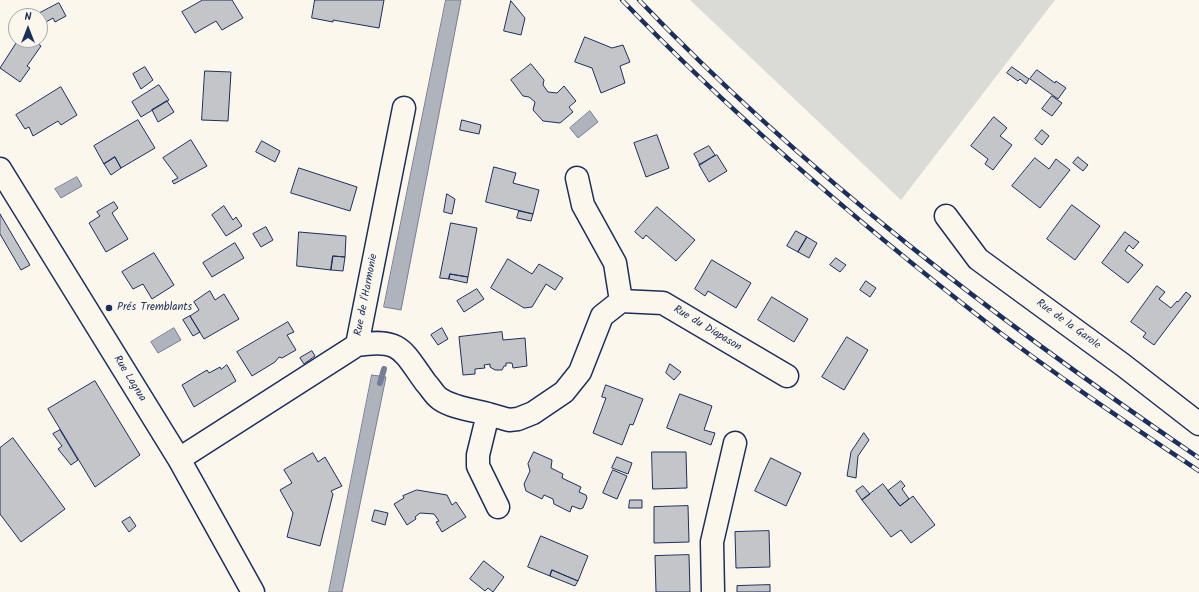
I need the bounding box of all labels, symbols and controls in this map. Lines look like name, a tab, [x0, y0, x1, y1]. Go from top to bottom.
north arrow	[8, 8, 48, 48]
text: N	[25, 8, 31, 26]
street label: Rue de l'Harmonie	[353, 253, 381, 337]
street label: Rue de la Garole	[1033, 297, 1103, 353]
place label: Prés Tremblants	[117, 301, 192, 315]
marker: Prés Tremblants	[104, 303, 114, 313]
street label: Rue du Diapason	[671, 303, 743, 355]
street label: Rue Lagrua	[110, 354, 148, 404]

